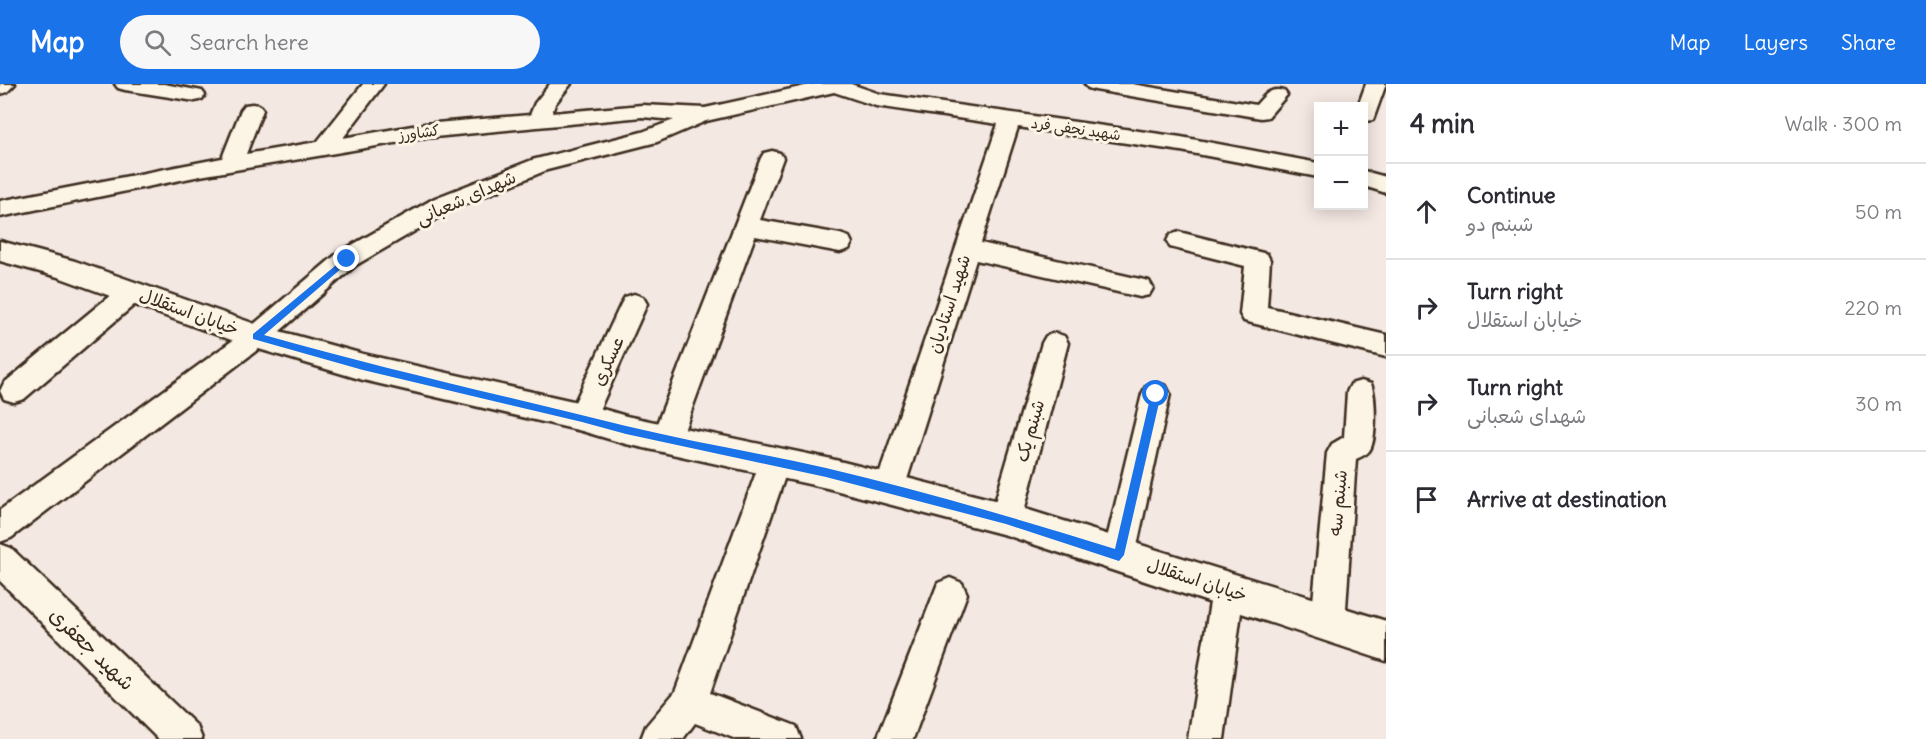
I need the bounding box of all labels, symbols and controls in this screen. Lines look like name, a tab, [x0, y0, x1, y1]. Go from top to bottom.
search box	[120, 15, 540, 69]
text: Map	[30, 24, 84, 60]
icon: search	[141, 26, 174, 59]
text: Search here	[189, 28, 309, 56]
text: Map	[1670, 29, 1710, 56]
text: Layers	[1743, 29, 1808, 56]
text: Share	[1841, 29, 1896, 56]
map controls	[1314, 102, 1368, 210]
button: +	[1314, 102, 1368, 156]
text: 4 min	[1410, 107, 1475, 140]
text: Walk · 300 m	[1784, 111, 1902, 136]
street label: شهید نجفی فرد	[1030, 113, 1122, 145]
street label: کشاورز	[396, 120, 441, 145]
button: −	[1314, 156, 1368, 210]
street label: شهدای شعبانی	[412, 165, 519, 230]
text: Continue	[1467, 181, 1556, 209]
icon: ahead	[1410, 195, 1443, 228]
text: 50 m	[1855, 199, 1902, 224]
text: شبنم دو	[1467, 211, 1533, 236]
route end	[333, 245, 359, 271]
street label: شهید استادیان	[922, 252, 975, 356]
text: Turn right	[1467, 277, 1563, 305]
street label: خیابان استقلال	[136, 283, 242, 340]
icon: right	[1410, 291, 1443, 324]
text: 220 m	[1845, 295, 1902, 320]
text: خیابان استقلال	[1467, 307, 1582, 332]
street label: عسکری	[586, 332, 629, 389]
text: Turn right	[1467, 373, 1563, 401]
route start	[1142, 380, 1168, 406]
icon: right	[1410, 387, 1443, 420]
text: 30 m	[1855, 391, 1902, 416]
street label: شبنم یک	[1010, 397, 1052, 466]
text: شهدای شعبانی	[1467, 403, 1586, 428]
street label: شبنم سه	[1323, 469, 1355, 537]
icon: arrive	[1410, 483, 1443, 516]
text: Arrive at destination	[1467, 485, 1667, 513]
street label: خیابان استقلال	[1144, 553, 1250, 607]
street label: شهید جعفری	[44, 601, 141, 696]

